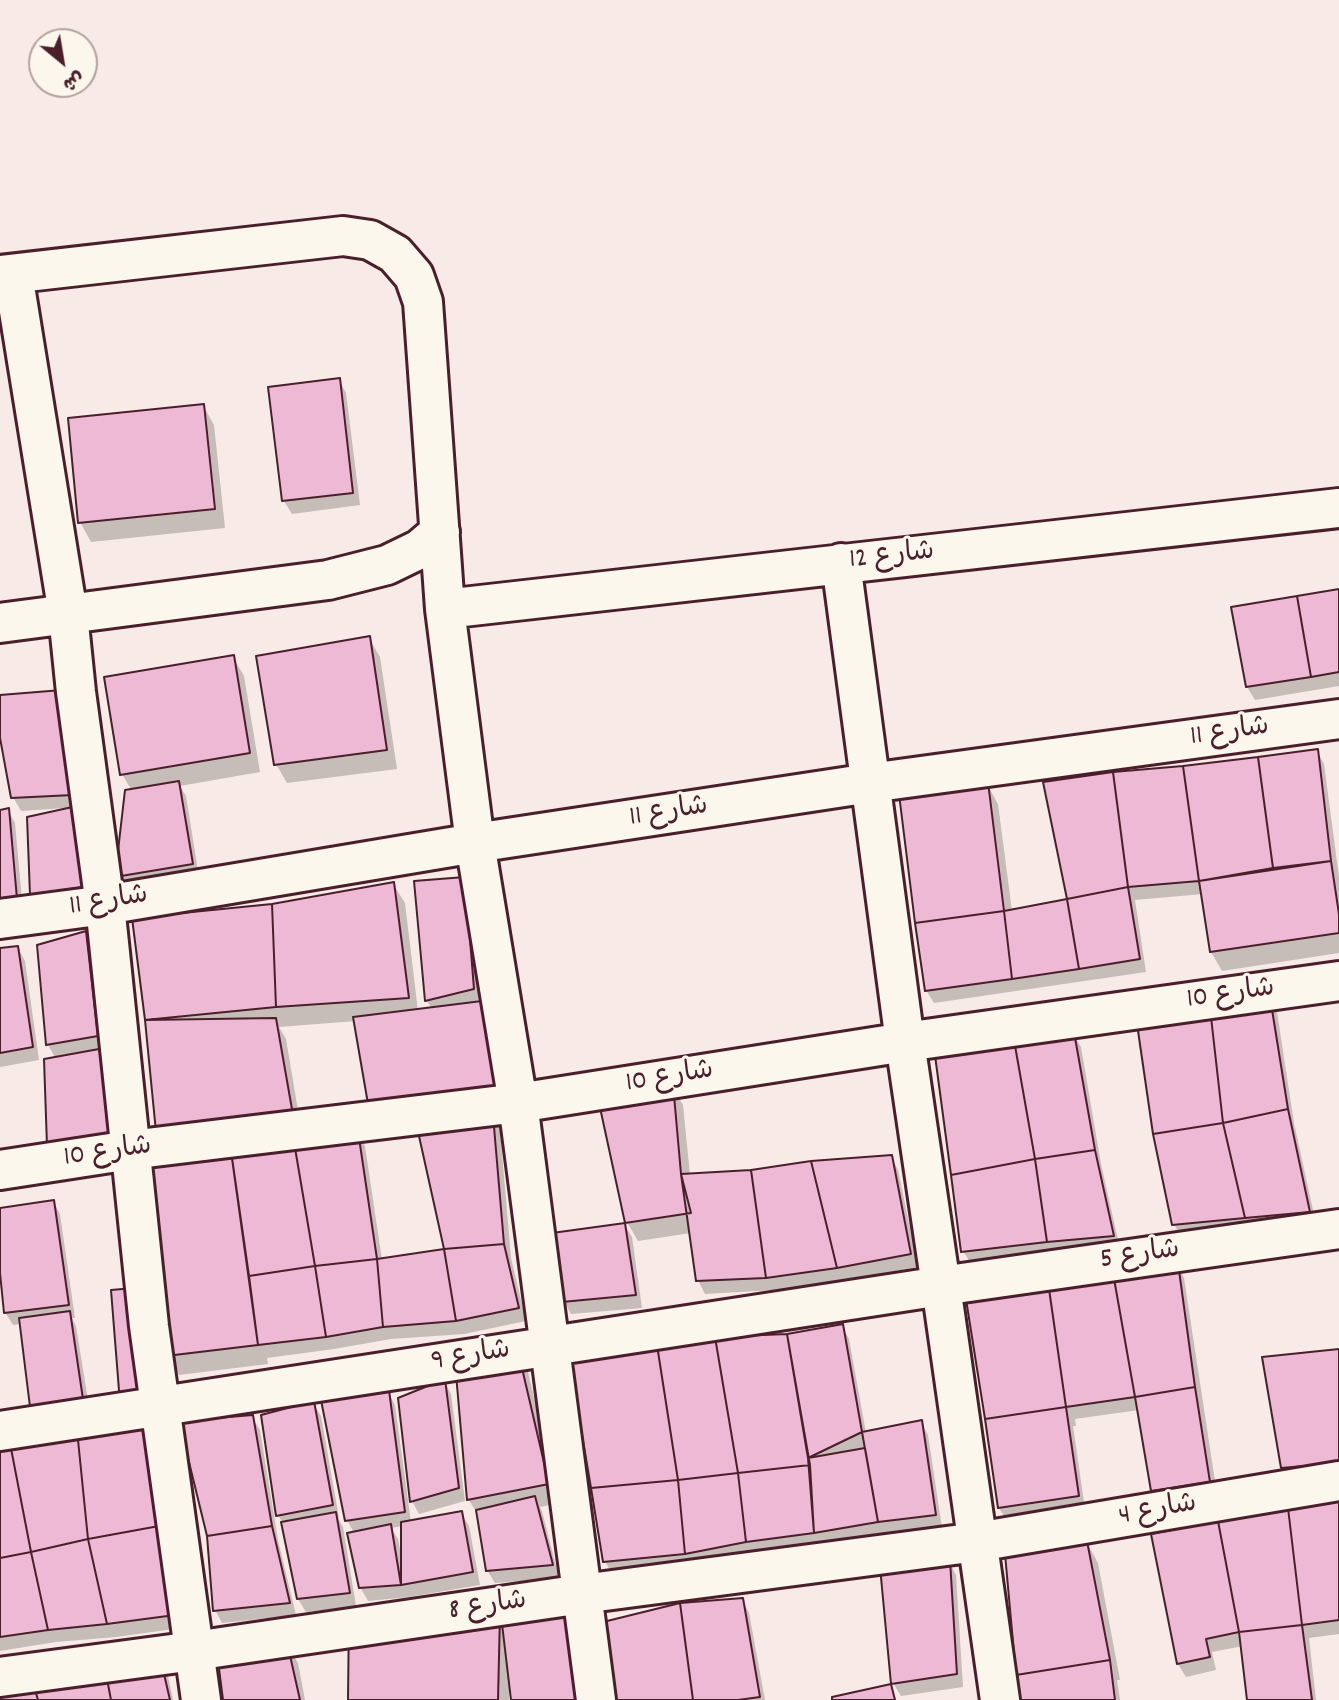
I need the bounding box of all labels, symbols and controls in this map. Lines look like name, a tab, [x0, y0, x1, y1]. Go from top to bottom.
north arrow	[28, 28, 98, 98]
text: ش	[57, 63, 89, 97]
street label: شارع 12	[848, 537, 936, 579]
street label: شارع 11	[1188, 712, 1272, 756]
street label: شارع 11	[627, 791, 711, 837]
street label: شارع 11	[67, 880, 151, 926]
street label: شارع 10	[1185, 973, 1277, 1019]
street label: شارع 10	[624, 1055, 716, 1103]
street label: شارع 10	[62, 1131, 154, 1177]
street label: شارع 5	[1098, 1235, 1182, 1279]
street label: شارع 9	[429, 1335, 513, 1381]
street label: شارع 4	[1116, 1489, 1200, 1535]
street label: شارع 8	[447, 1586, 529, 1630]

